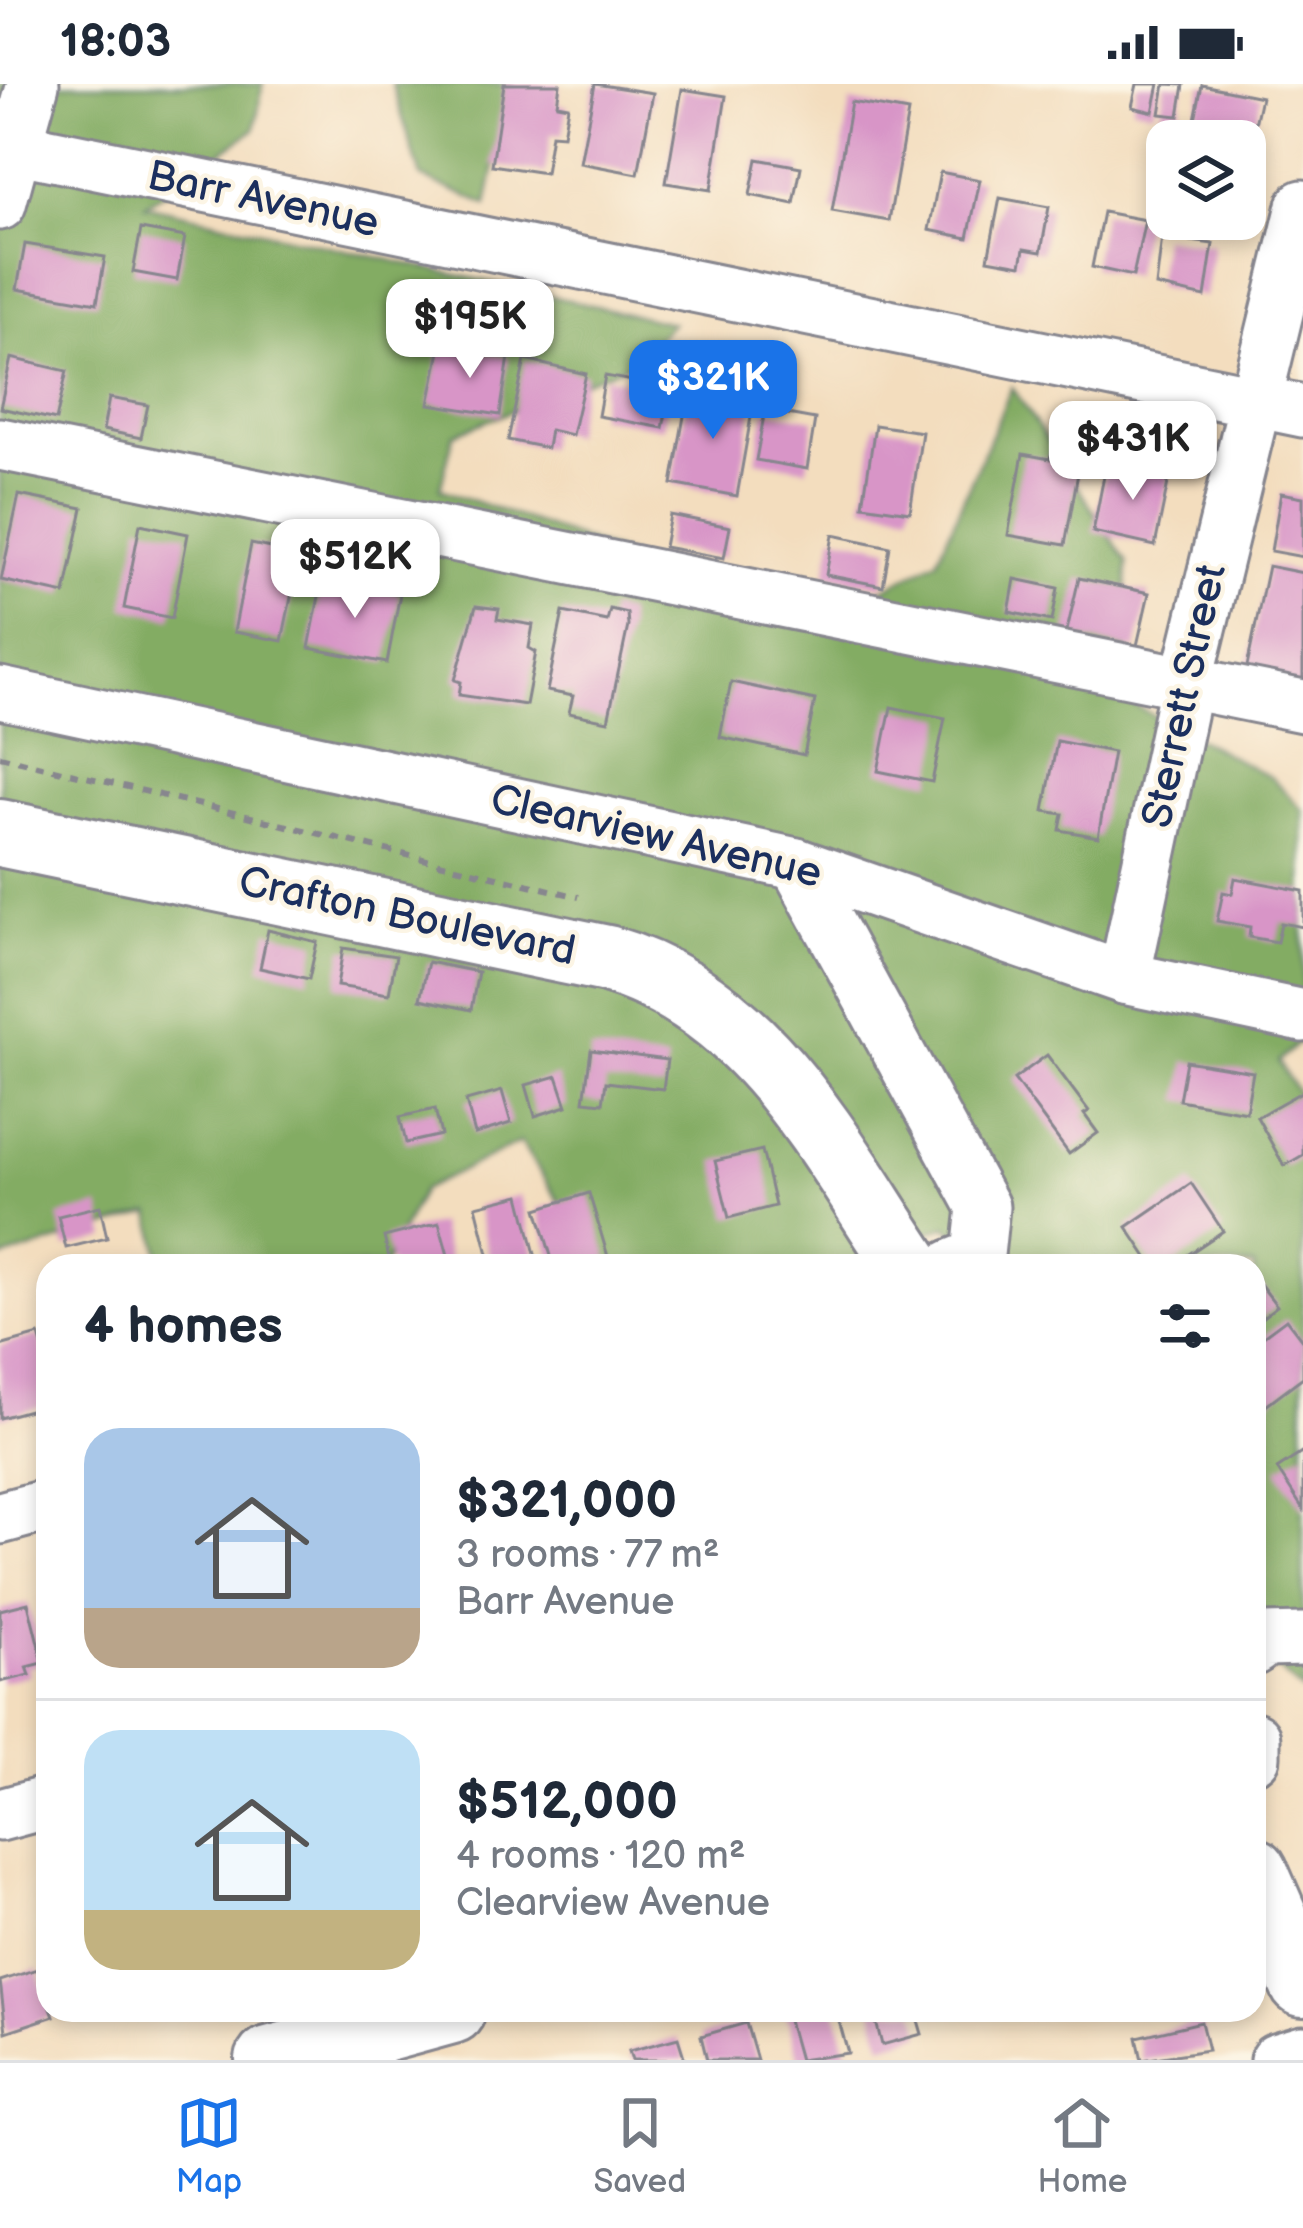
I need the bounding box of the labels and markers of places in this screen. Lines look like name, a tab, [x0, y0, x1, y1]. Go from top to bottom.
pin: $195K	[386, 279, 554, 381]
pin: $321K	[629, 340, 797, 442]
pin: $431K	[1049, 401, 1217, 503]
pin: $512K	[271, 519, 439, 621]

